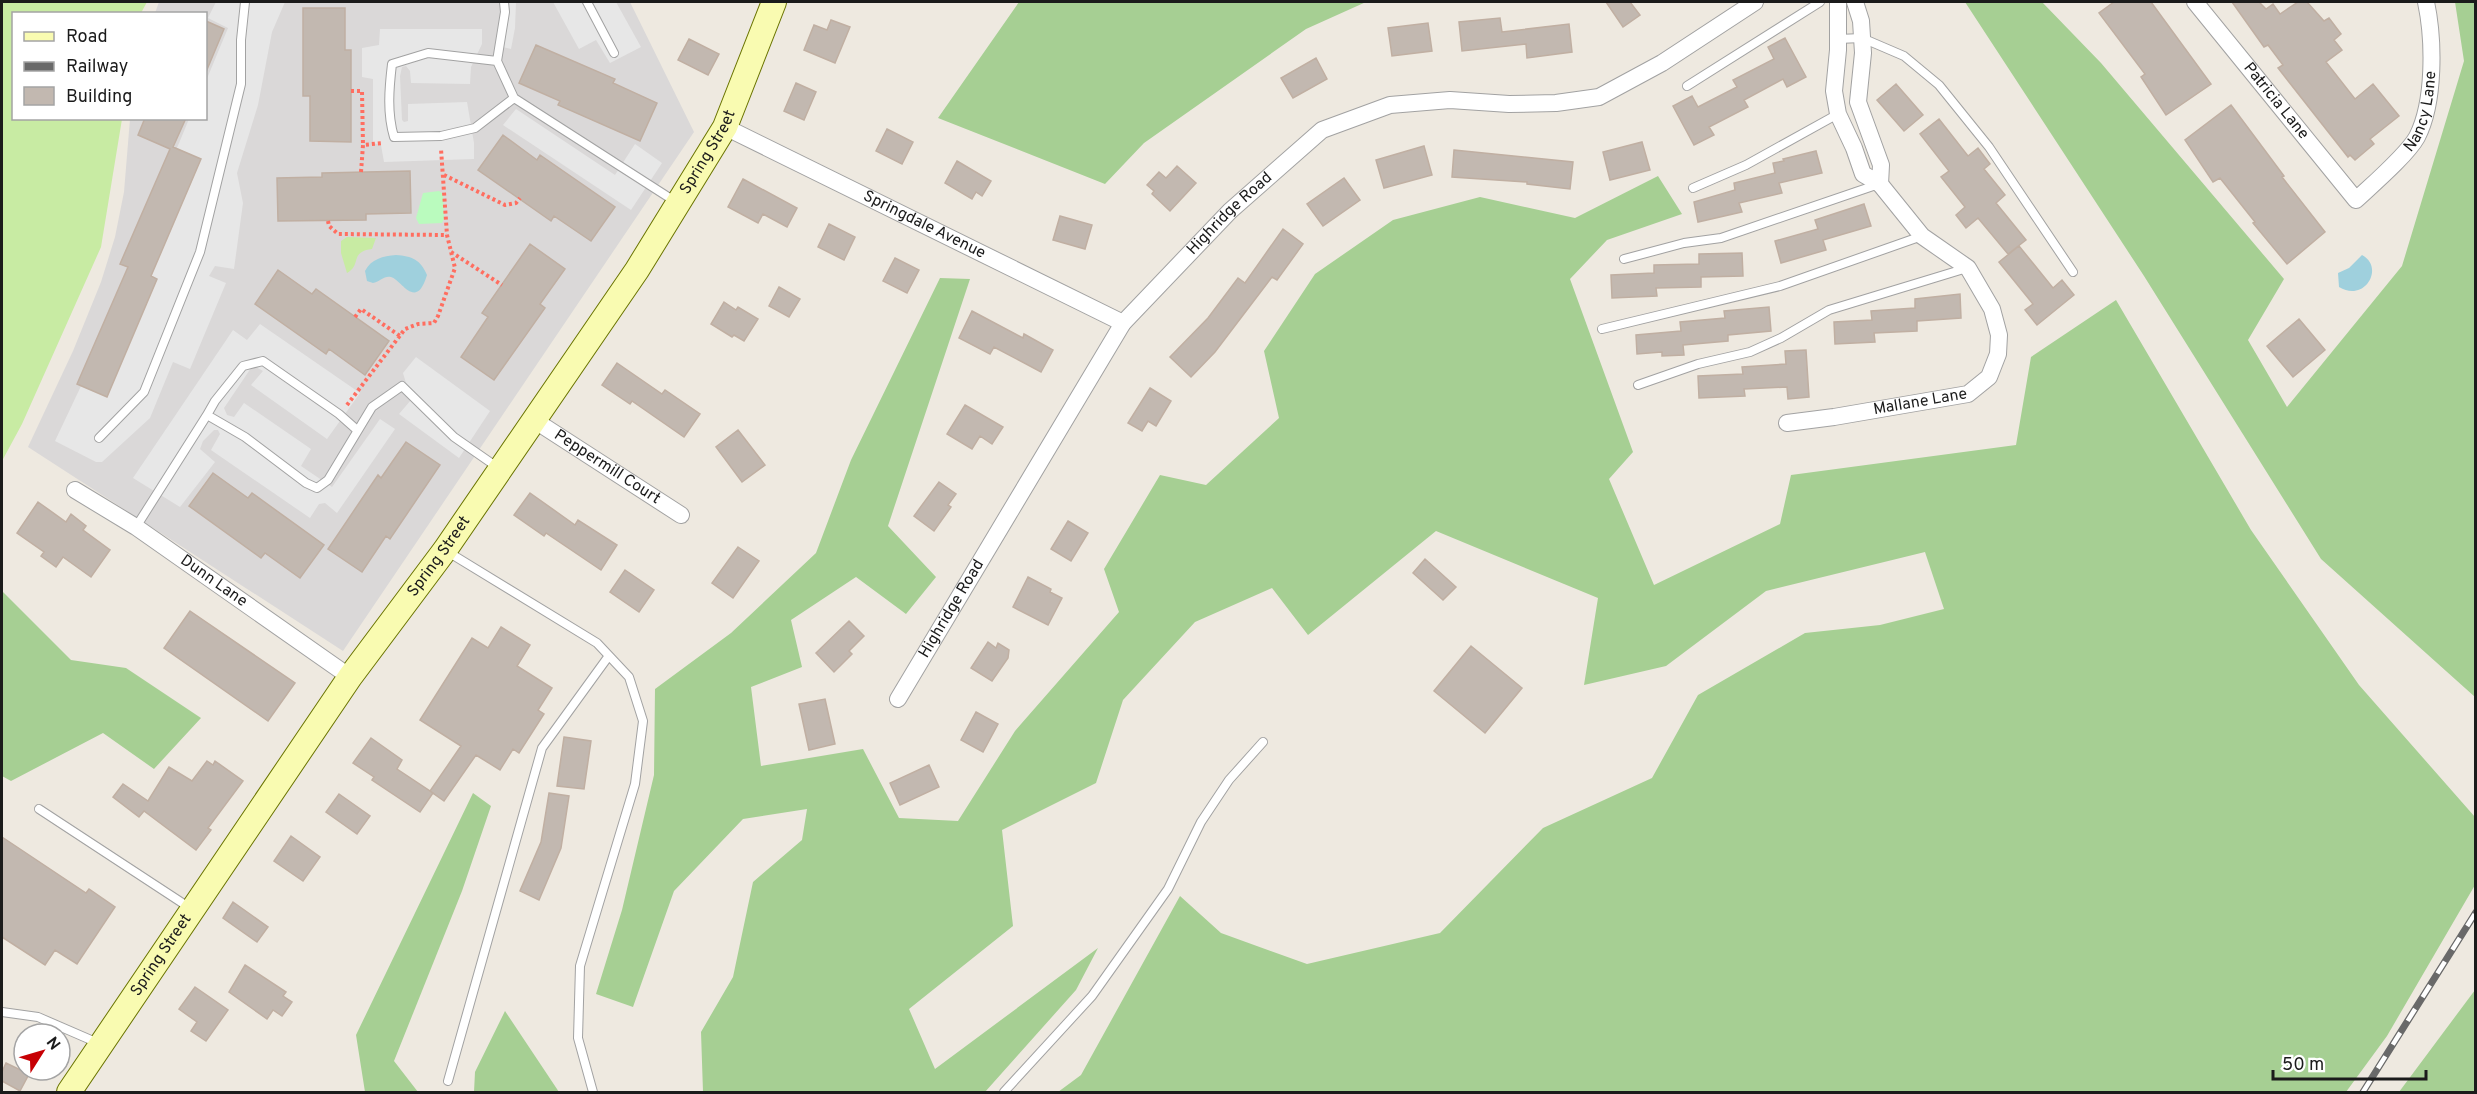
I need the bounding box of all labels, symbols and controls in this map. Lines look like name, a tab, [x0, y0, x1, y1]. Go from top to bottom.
legend	[12, 12, 207, 120]
text: Road	[66, 26, 108, 49]
text: Railway	[66, 56, 128, 79]
street label: Patricia Lane	[2239, 59, 2313, 144]
street label: Nancy Lane	[2400, 70, 2441, 156]
text: Building	[66, 86, 132, 109]
street label: Spring Street	[676, 107, 741, 198]
street label: Highridge Road	[1183, 168, 1277, 260]
street label: Springdale Avenue	[860, 187, 989, 264]
street label: Mallane Lane	[1872, 384, 1969, 420]
street label: Peppermill Court	[550, 425, 664, 509]
street label: Spring Street	[403, 512, 475, 601]
street label: Dunn Lane	[176, 551, 251, 612]
street label: Highridge Road	[915, 556, 989, 662]
street label: Spring Street	[127, 910, 196, 1000]
north arrow	[12, 1022, 72, 1082]
text: N	[41, 1034, 64, 1055]
scale bar	[2273, 1043, 2426, 1081]
text: 50 m	[2282, 1054, 2324, 1077]

